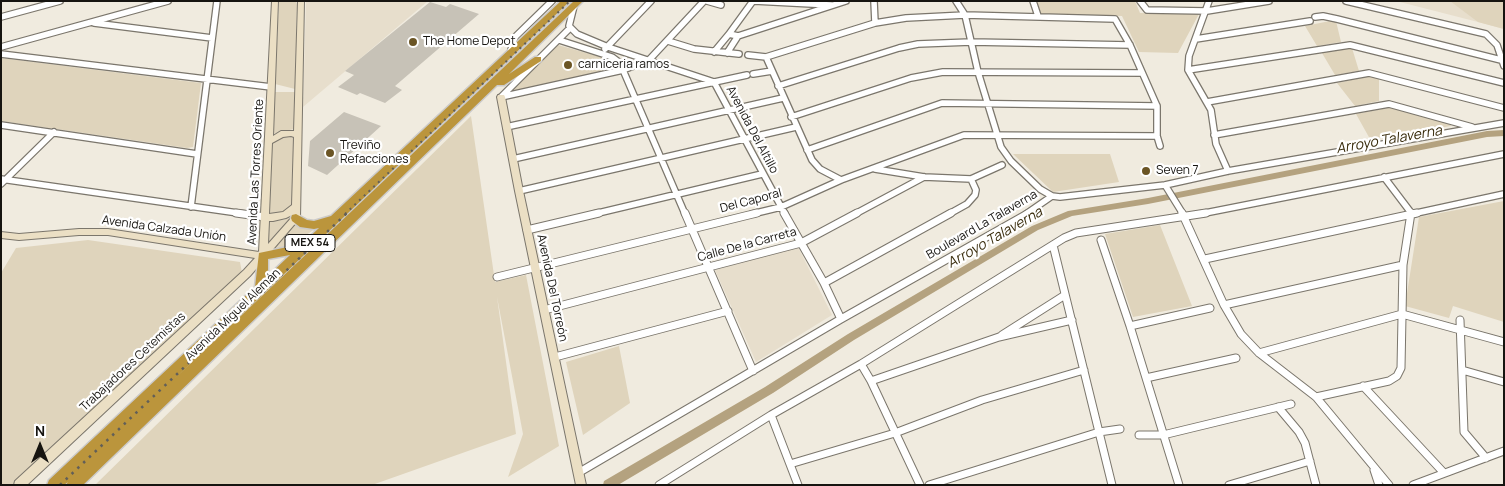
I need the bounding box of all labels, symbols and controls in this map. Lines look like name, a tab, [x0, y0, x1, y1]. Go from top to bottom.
place label: The Home Depot	[423, 35, 515, 49]
marker: The Home Depot	[407, 36, 419, 48]
place label: carniceria ramos	[578, 58, 669, 72]
marker: carniceria ramos	[562, 59, 574, 71]
street label: Avenida Del Altillo	[723, 84, 781, 176]
street label: Avenida Las Torres Oriente	[245, 99, 267, 245]
water label: Arroyo Talaverna	[1335, 122, 1443, 158]
place label: Treviño Refacciones	[340, 139, 409, 167]
marker: Treviño Refacciones	[324, 147, 336, 159]
place label: Seven 7	[1156, 164, 1198, 178]
marker: Seven 7	[1140, 165, 1152, 177]
street label: Del Caporal	[719, 186, 783, 216]
street label: Boulevard La Talaverna	[924, 187, 1040, 263]
water label: Arroyo Talaverna	[944, 204, 1046, 272]
street label: Avenida Calzada Unión	[101, 213, 227, 245]
street label: Calle De la Carreta	[696, 225, 798, 265]
street label: Avenida Del Torreón	[534, 233, 570, 343]
road number: MEX 54	[285, 234, 335, 252]
street label: Avenida Miguel Alemán	[183, 266, 283, 364]
street label: Trabajadores Cetemistas	[77, 309, 189, 415]
north arrow	[15, 421, 65, 471]
text: N	[35, 421, 45, 440]

